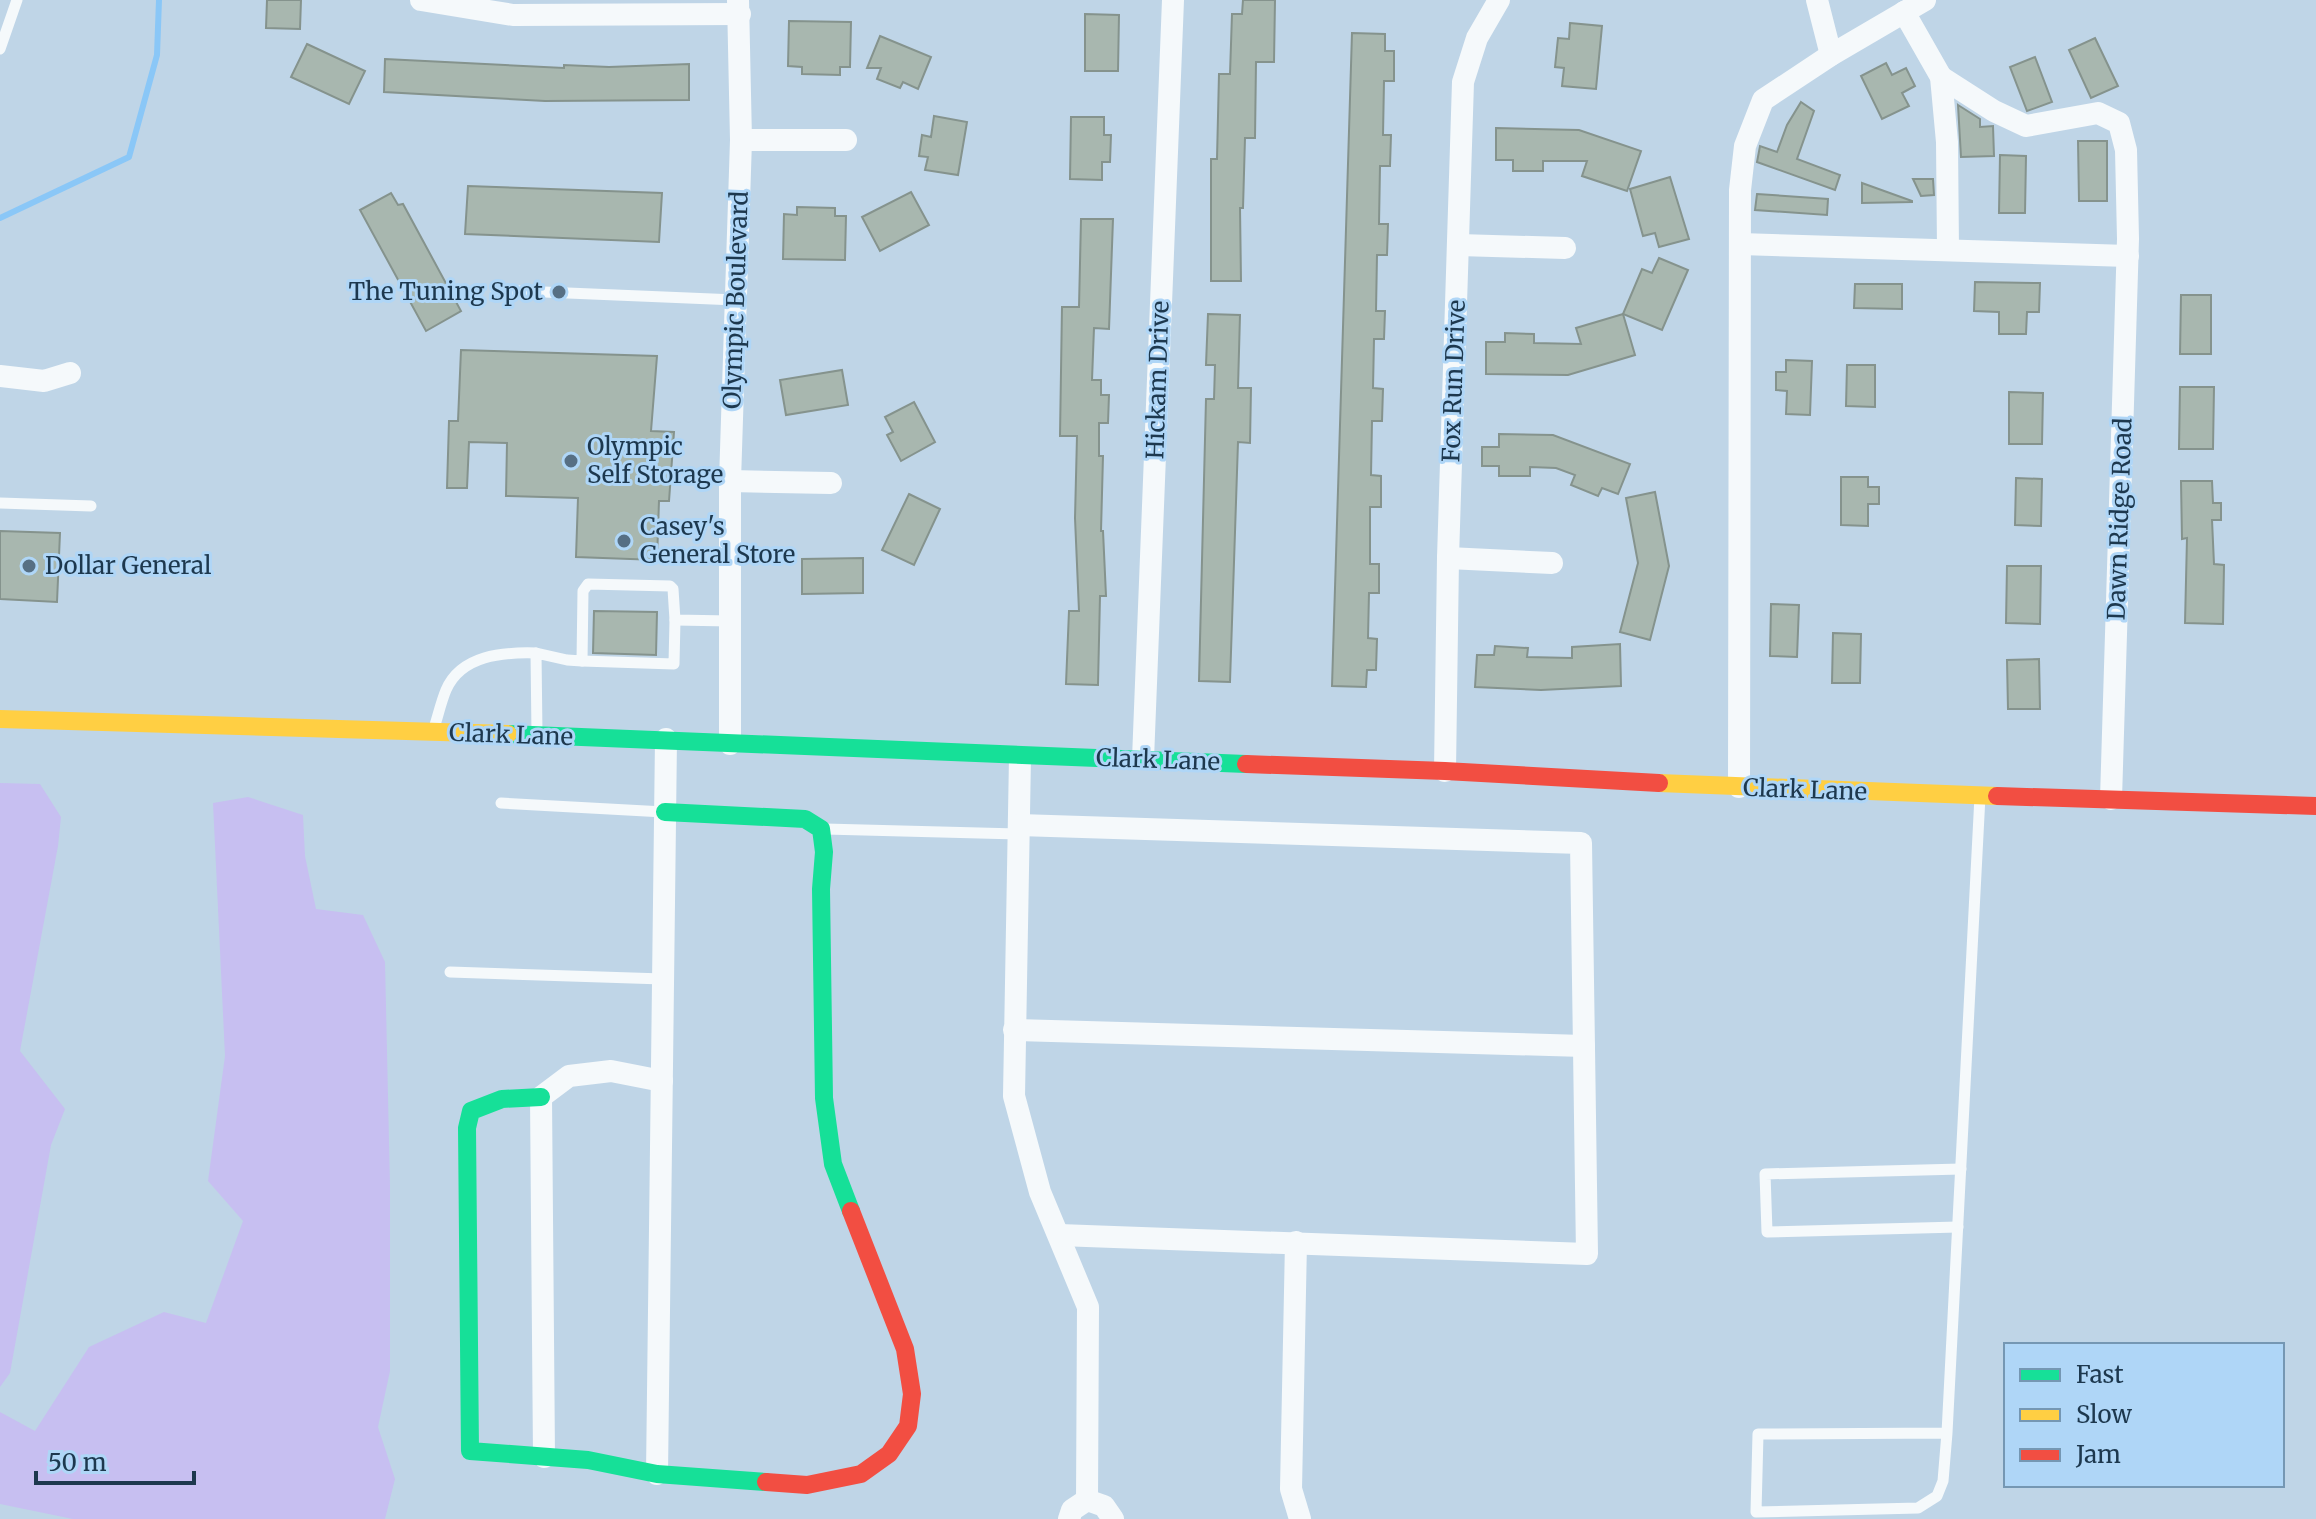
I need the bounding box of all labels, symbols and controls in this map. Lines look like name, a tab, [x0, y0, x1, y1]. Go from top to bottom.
street label: Olympic Boulevard	[716, 190, 755, 410]
place label: The Tuning Spot	[348, 276, 544, 307]
marker: The Tuning Spot	[550, 283, 568, 301]
street label: Fox Run Drive	[1435, 299, 1472, 463]
street label: Hickam Drive	[1139, 300, 1176, 460]
street label: Dawn Ridge Road	[2100, 417, 2139, 621]
place label: Olympic Self Storage	[587, 431, 723, 490]
marker: Olympic Self Storage	[562, 452, 580, 470]
place label: Casey's General Store	[640, 511, 795, 570]
marker: Casey's General Store	[615, 532, 633, 550]
place label: Dollar General	[45, 550, 212, 581]
marker: Dollar General	[20, 557, 38, 575]
street label: Clark Lane	[449, 717, 574, 752]
street label: Clark Lane	[1096, 742, 1221, 777]
street label: Clark Lane	[1743, 772, 1868, 807]
legend	[2004, 1343, 2284, 1487]
text: Fast	[2076, 1359, 2124, 1390]
text: Slow	[2076, 1399, 2132, 1430]
scale bar	[36, 1435, 194, 1485]
text: Jam	[2075, 1439, 2121, 1470]
text: 50 m	[48, 1447, 107, 1478]

